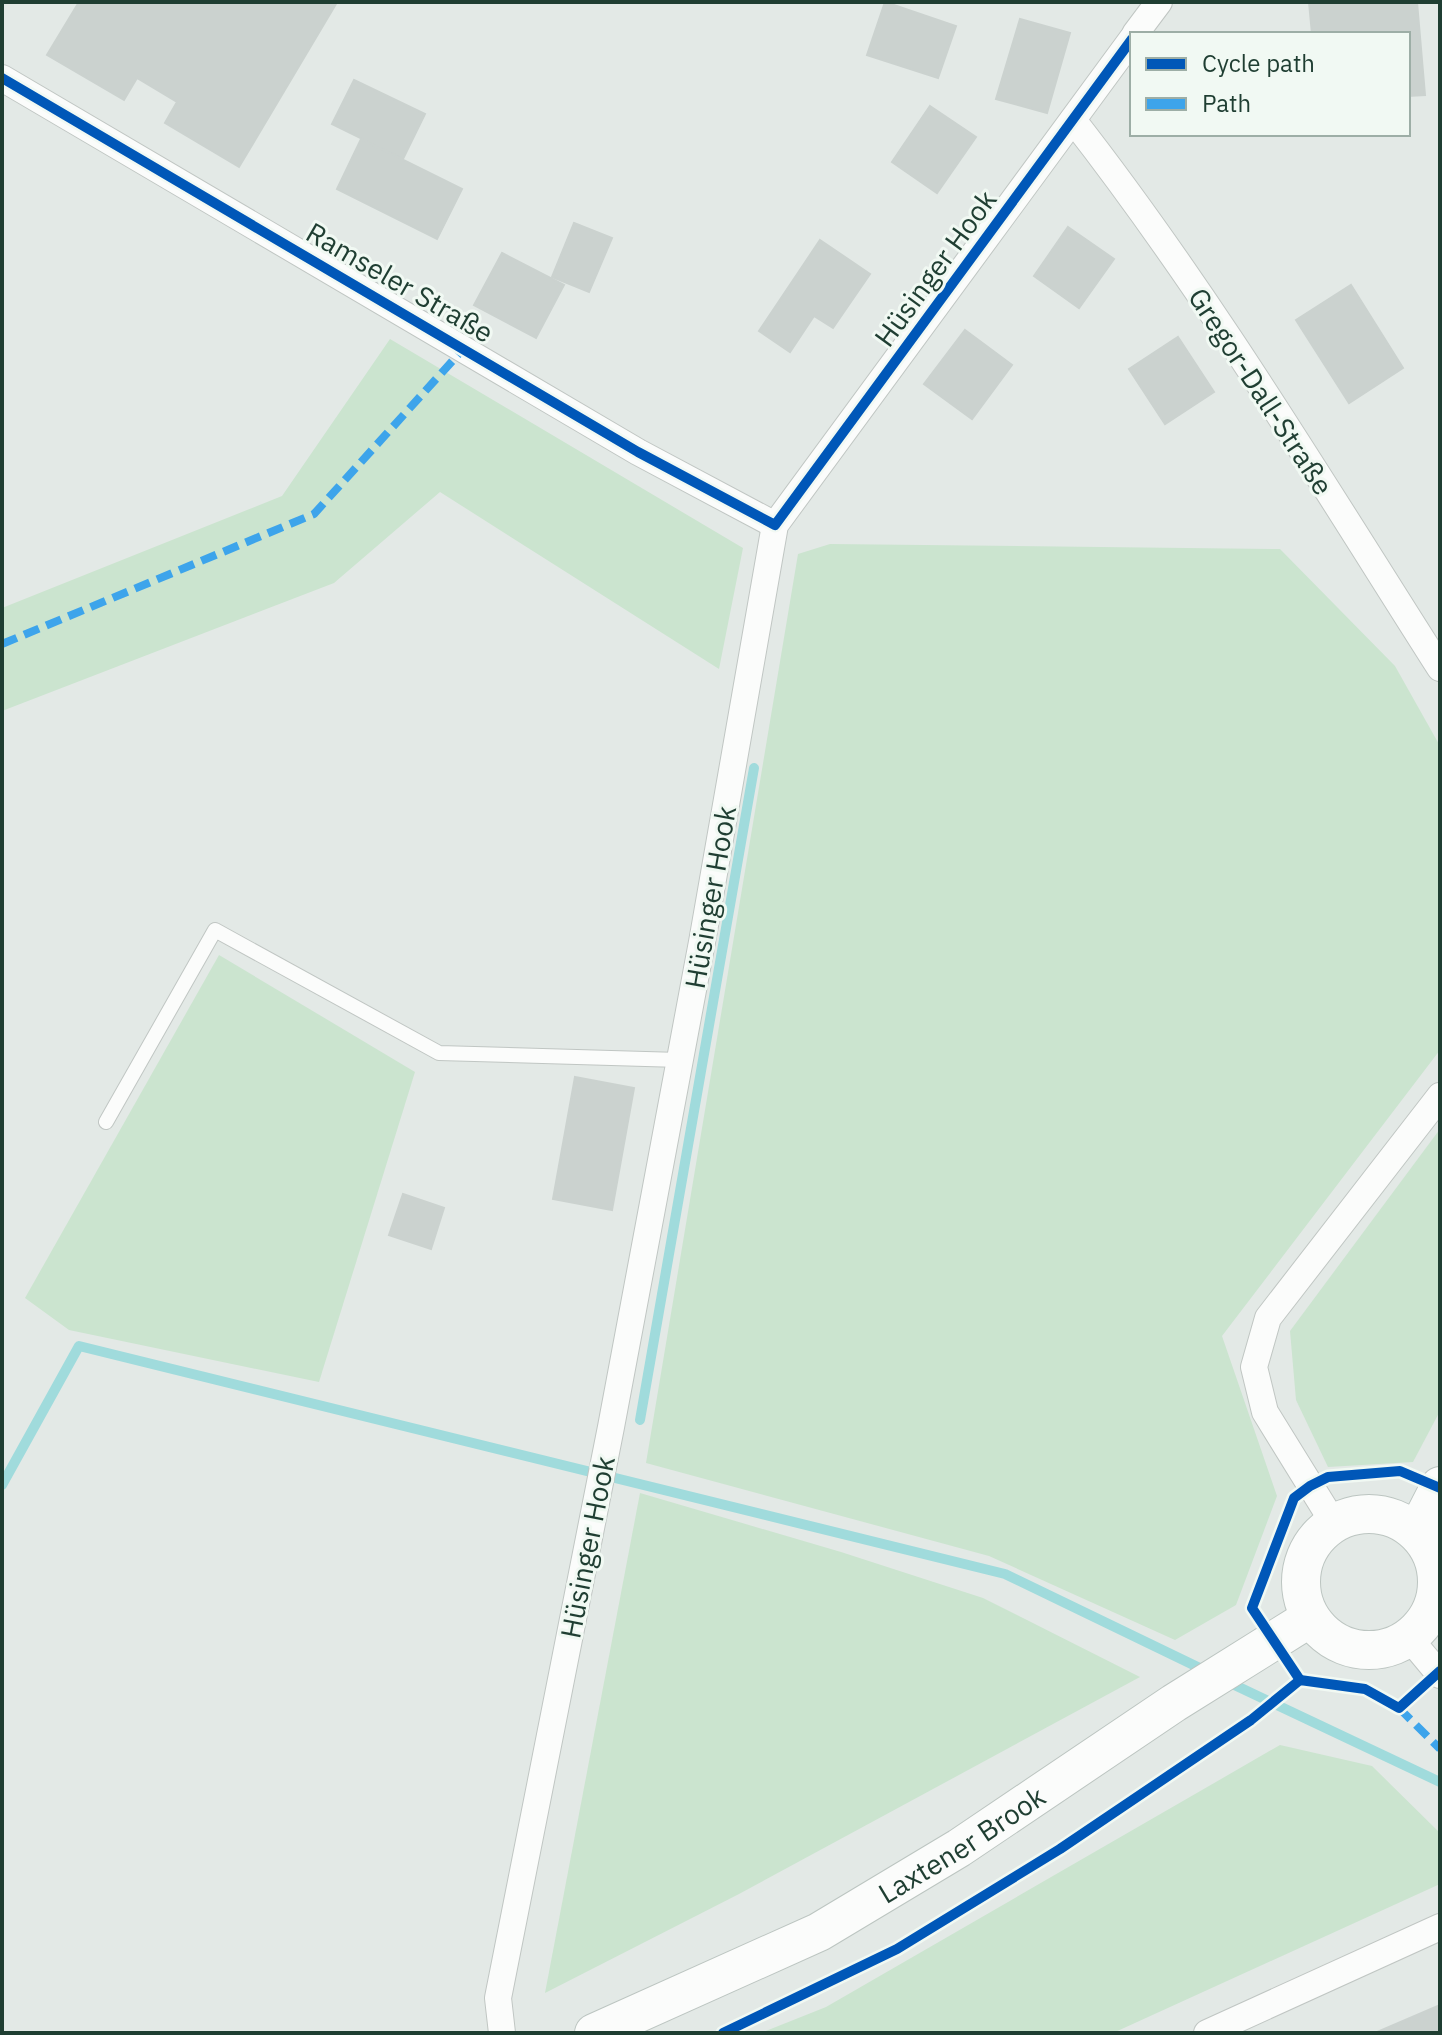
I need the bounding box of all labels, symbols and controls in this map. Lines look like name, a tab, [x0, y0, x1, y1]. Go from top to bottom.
legend	[1130, 32, 1410, 136]
text: Cycle path	[1202, 47, 1315, 79]
text: Path	[1202, 87, 1251, 119]
street label: Hüsinger Hook	[866, 182, 1004, 354]
street label: Ramseler Straße	[300, 213, 500, 351]
street label: Gregor-Dall-Straße	[1180, 280, 1342, 502]
street label: Hüsinger Hook	[676, 802, 744, 991]
street label: Hüsinger Hook	[551, 1452, 623, 1641]
street label: Laxtener Brook	[871, 1777, 1052, 1911]

